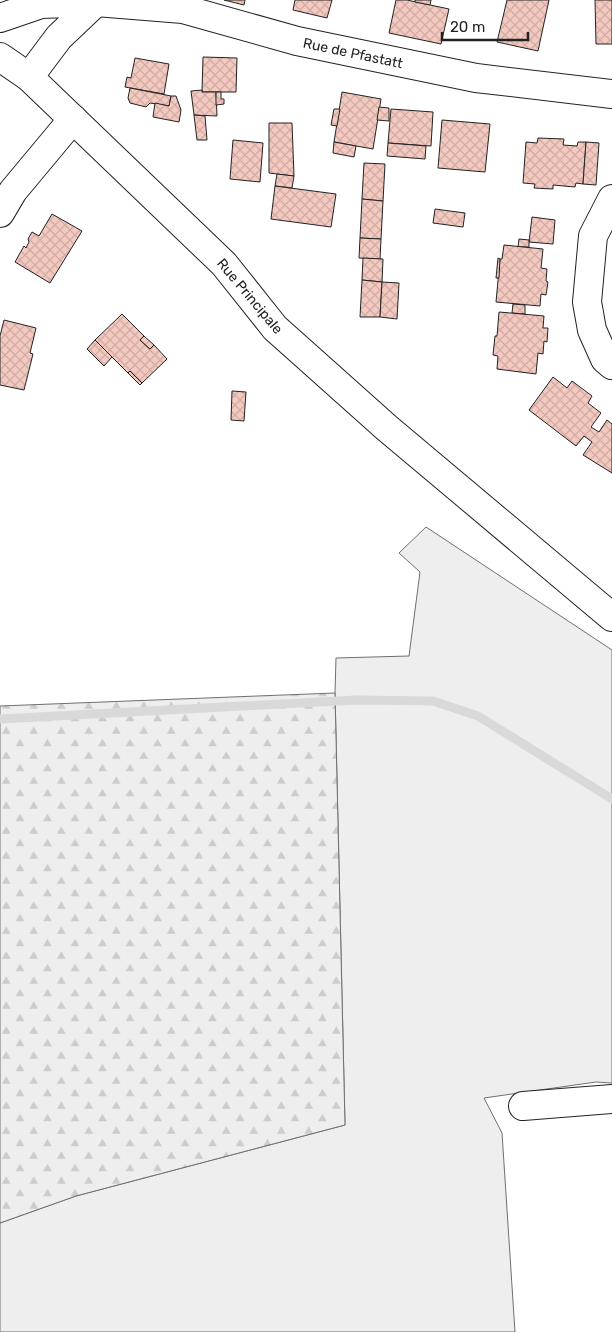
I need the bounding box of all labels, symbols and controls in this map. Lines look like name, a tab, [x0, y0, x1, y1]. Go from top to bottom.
scale bar	[442, 10, 528, 42]
text: 20 m	[450, 18, 485, 36]
street label: Rue de Pfastatt	[301, 35, 405, 72]
street label: Rue Principale	[213, 255, 286, 338]

